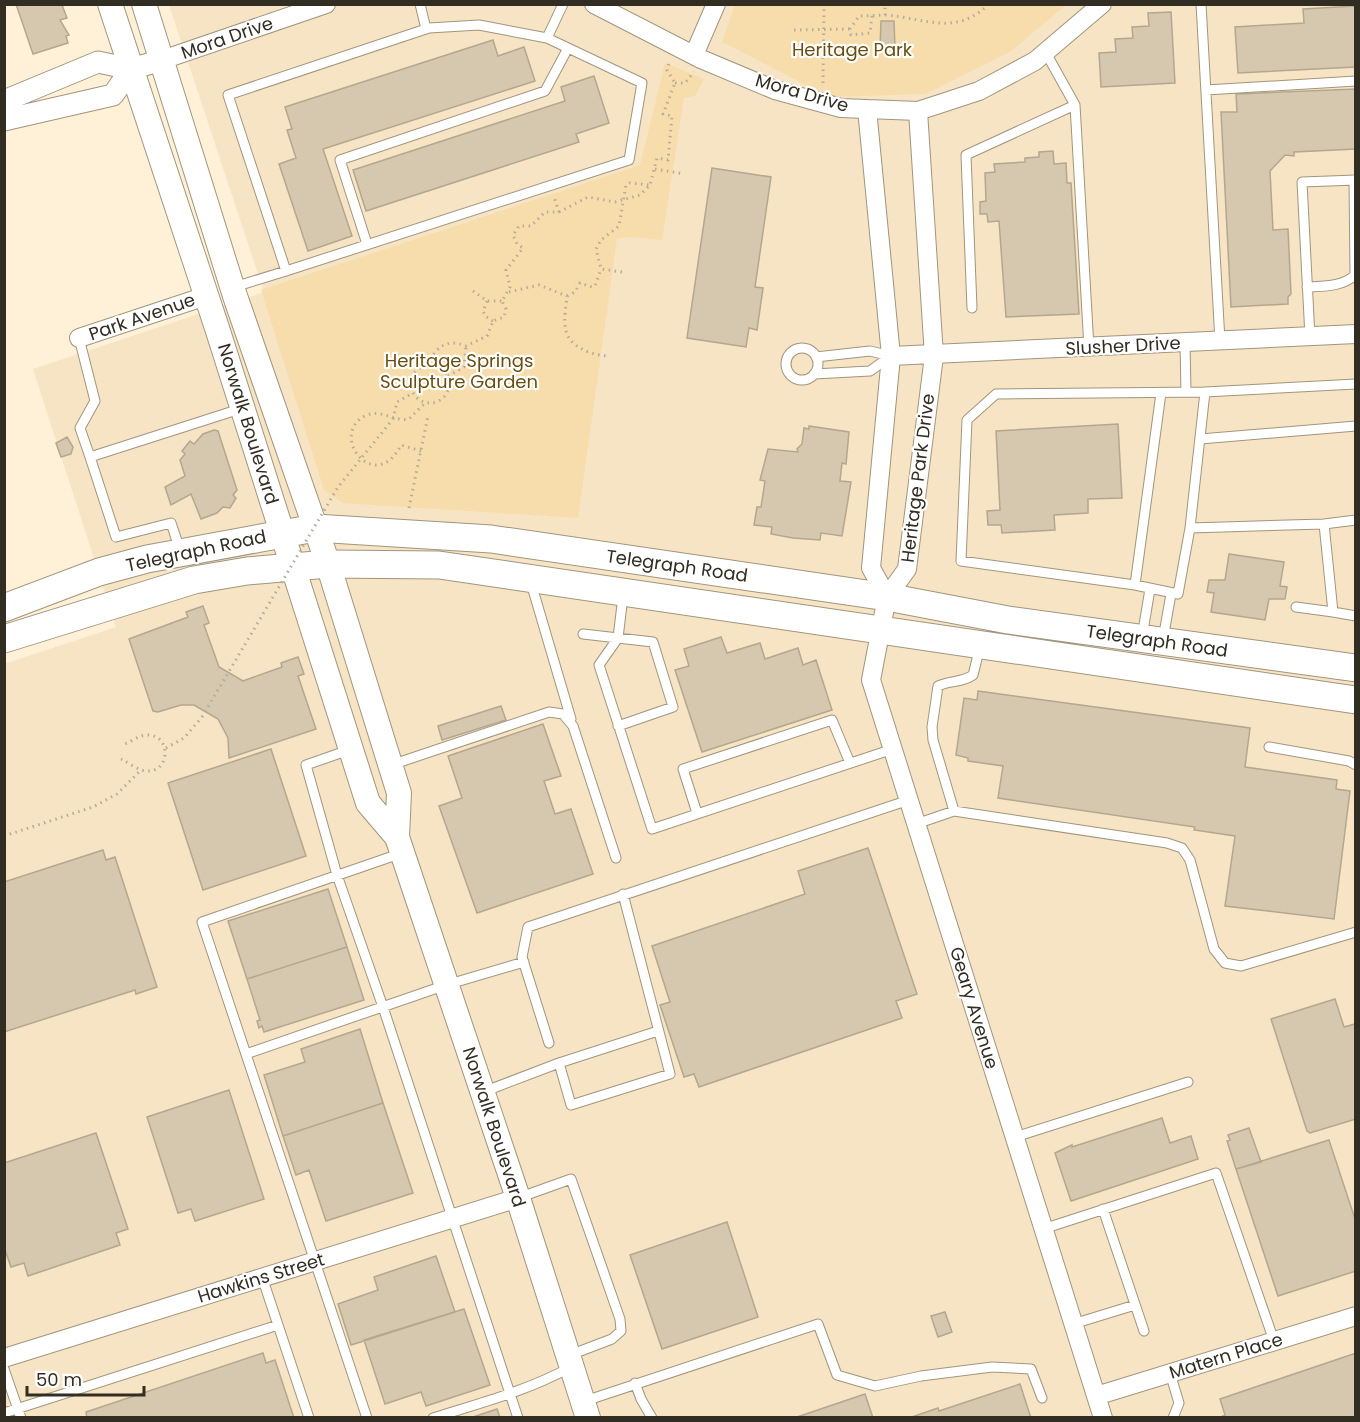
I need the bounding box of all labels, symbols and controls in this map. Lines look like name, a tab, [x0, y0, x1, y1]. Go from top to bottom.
street label: Mora Drive	[177, 10, 276, 65]
park label: Heritage Park	[792, 37, 913, 62]
street label: Mora Drive	[753, 67, 852, 118]
street label: Park Avenue	[85, 287, 198, 346]
street label: Slusher Drive	[1065, 330, 1181, 361]
street label: Norwalk Boulevard	[212, 340, 285, 507]
park label: Heritage Springs Sculpture Garden	[380, 348, 538, 394]
street label: Heritage Park Drive	[895, 392, 940, 564]
street label: Telegraph Road	[123, 523, 268, 578]
street label: Telegraph Road	[605, 543, 750, 588]
street label: Telegraph Road	[1085, 618, 1230, 663]
street label: Geary Avenue	[944, 944, 1005, 1072]
street label: Norwalk Boulevard	[457, 1044, 532, 1210]
street label: Hawkins Street	[194, 1246, 327, 1309]
street label: Matern Place	[1166, 1326, 1286, 1385]
scale bar	[27, 1359, 144, 1397]
text: 50 m	[36, 1367, 82, 1392]

